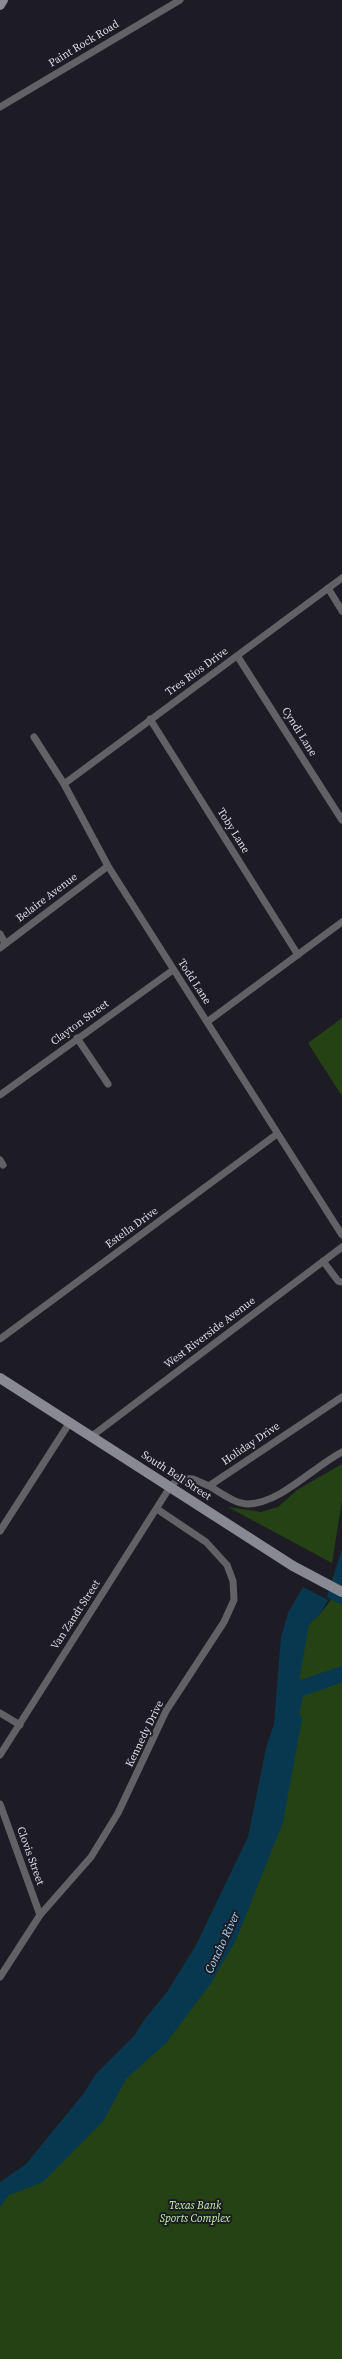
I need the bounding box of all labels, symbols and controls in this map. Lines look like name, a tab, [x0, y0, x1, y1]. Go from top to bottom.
street label: Paint Rock Road	[46, 18, 122, 70]
street label: Tres Rios Drive	[163, 645, 231, 699]
street label: Cyndi Lane	[279, 705, 319, 759]
street label: Toby Lane	[214, 806, 252, 856]
street label: Belaire Avenue	[14, 871, 80, 925]
street label: Todd Lane	[174, 957, 214, 1007]
street label: Clayton Street	[48, 997, 112, 1049]
street label: Estella Drive	[103, 1205, 161, 1251]
street label: West Riverside Avenue	[162, 1294, 258, 1372]
street label: Holiday Drive	[219, 1420, 283, 1468]
street label: South Bell Street	[139, 1448, 213, 1504]
street label: Van Zandt Street	[49, 1578, 103, 1652]
street label: Kennedy Drive	[123, 1699, 167, 1769]
street label: Clovis Street	[13, 1825, 47, 1887]
water label: Concho River	[202, 1910, 244, 1976]
park label: Texas Bank Sports Complex	[160, 2199, 230, 2225]

